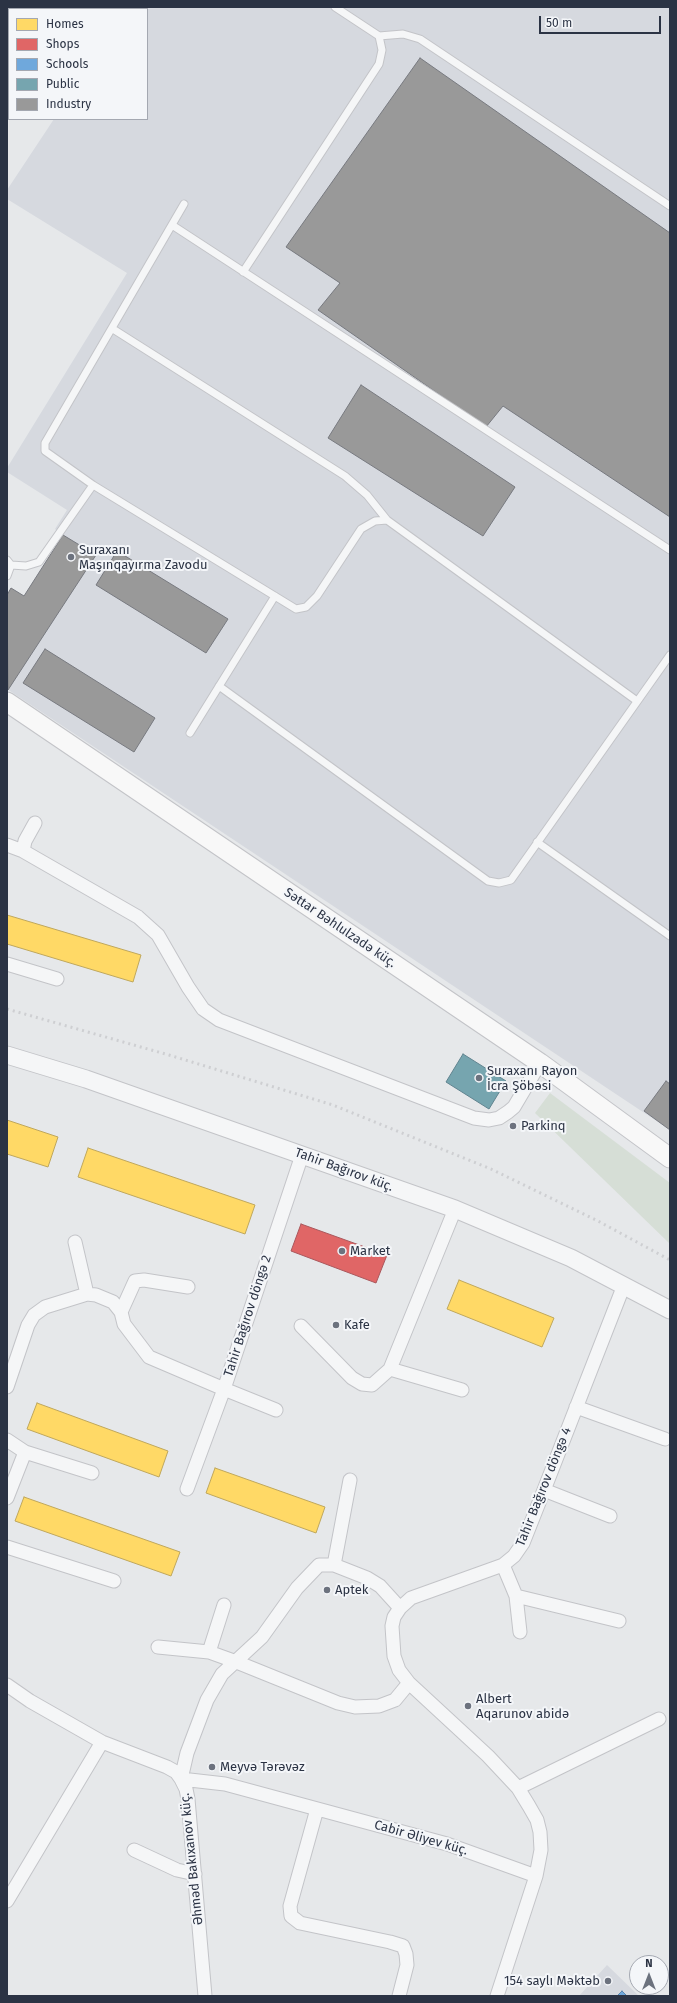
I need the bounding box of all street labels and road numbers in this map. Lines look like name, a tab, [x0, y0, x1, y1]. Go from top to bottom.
street label: Səttar Bəhlulzadə küç.	[281, 885, 399, 971]
street label: Tahir Bağırov küç.	[293, 1145, 395, 1195]
street label: Tahir Bağırov döngə 2	[221, 1253, 275, 1379]
street label: Tahir Bağırov döngə 4	[513, 1425, 575, 1549]
street label: Əhməd Bakıxanov küç.	[177, 1792, 207, 1926]
street label: Cabir Əliyev küç.	[372, 1817, 470, 1859]

